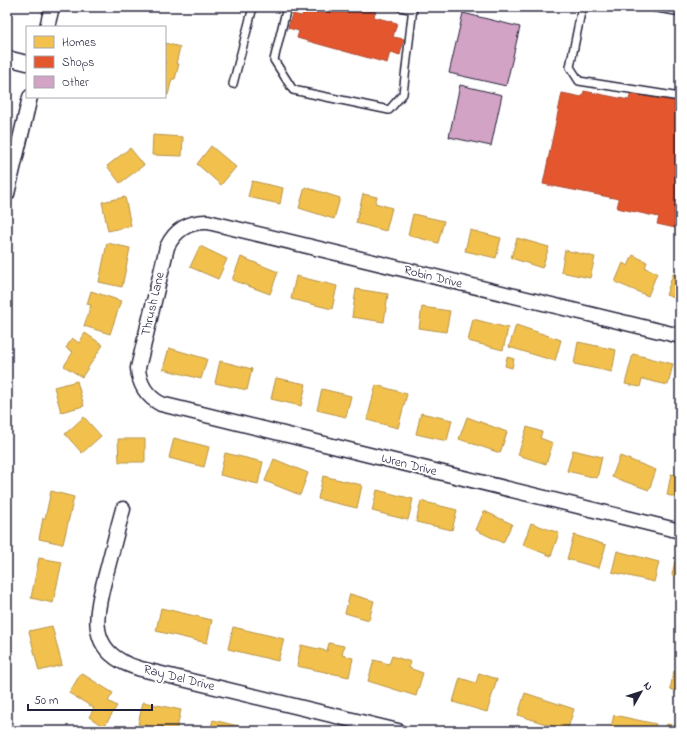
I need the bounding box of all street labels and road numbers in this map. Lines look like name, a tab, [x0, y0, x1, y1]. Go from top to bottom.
street label: Robin Drive	[402, 261, 464, 293]
street label: Thrush Lane	[136, 270, 170, 338]
street label: Wren Drive	[379, 449, 439, 481]
street label: Ray Del Drive	[141, 660, 217, 697]

